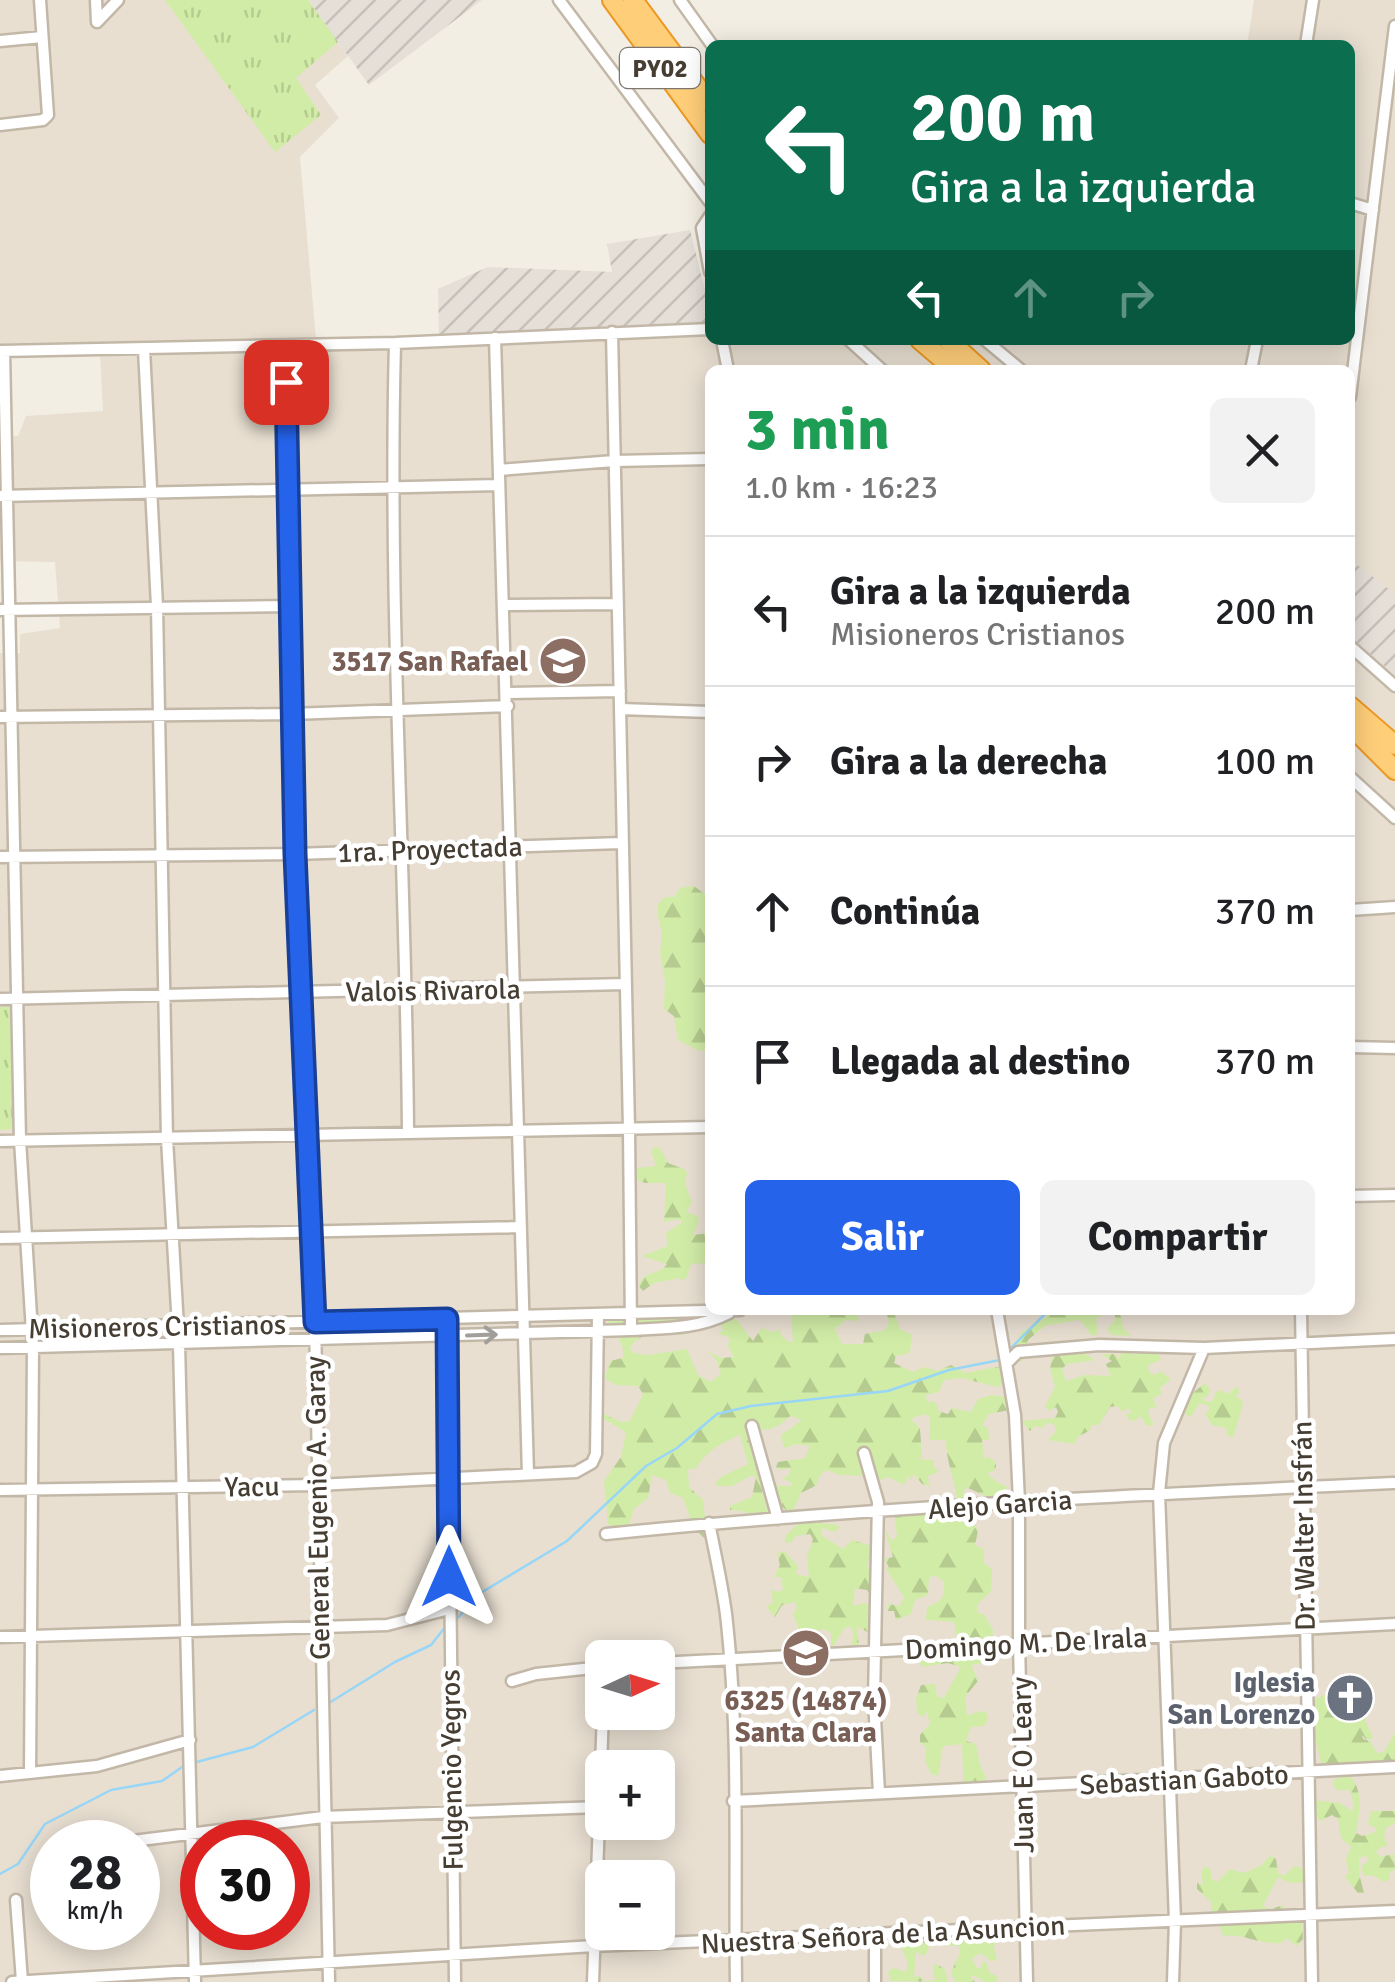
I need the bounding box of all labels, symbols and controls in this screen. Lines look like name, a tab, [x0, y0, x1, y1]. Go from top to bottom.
road number: PY02	[620, 48, 700, 88]
text: 200 m	[910, 74, 1095, 160]
icon: left	[745, 80, 875, 210]
text: Gira a la izquierda	[910, 160, 1257, 215]
icon: left	[898, 270, 953, 325]
icon: ahead	[1003, 270, 1058, 325]
icon: right	[1108, 270, 1163, 325]
pin	[244, 340, 329, 425]
icon: arrive	[259, 355, 314, 410]
text: 3 min	[745, 393, 890, 467]
button: close	[1210, 398, 1315, 503]
text: 1.0 km · 16:23	[745, 468, 938, 507]
text: Gira a la izquierda	[830, 568, 1131, 615]
icon: left	[745, 584, 800, 639]
text: 200 m	[1215, 588, 1315, 635]
text: Misioneros Cristianos	[830, 615, 1125, 654]
school or university icon: 3517 San Rafael	[537, 635, 589, 687]
place label: 3517 San Rafael	[331, 645, 528, 679]
icon: right	[745, 734, 800, 789]
text: Gira a la derecha	[830, 738, 1107, 785]
text: 100 m	[1215, 738, 1315, 785]
street label: 1ra. Proyectada	[337, 830, 523, 870]
icon: ahead	[745, 884, 800, 939]
text: Continúa	[830, 888, 980, 935]
text: 370 m	[1215, 888, 1315, 935]
street label: Valois Rivarola	[345, 972, 521, 1010]
icon: arrive	[745, 1034, 800, 1089]
text: Llegada al destino	[830, 1038, 1130, 1085]
text: 370 m	[1215, 1038, 1315, 1085]
button: Salir	[745, 1180, 1020, 1295]
button: Compartir	[1040, 1180, 1315, 1295]
street label: Misioneros Cristianos	[28, 1308, 286, 1346]
one-way arrow	[466, 1325, 498, 1344]
street label: General Eugenio A. Garay	[298, 1356, 338, 1660]
street label: Dr. Walter Insfrán	[1285, 1421, 1323, 1631]
street label: Yacu	[224, 1470, 280, 1504]
street label: Alejo Garcia	[927, 1483, 1073, 1527]
position arrow	[397, 1525, 501, 1629]
street label: Domingo M. De Irala	[904, 1621, 1148, 1667]
school or university icon: 6325 (14874) Santa Clara	[780, 1627, 832, 1679]
north arrow	[585, 1640, 675, 1730]
map controls	[585, 1640, 675, 1950]
place label: Iglesia San Lorenzo	[1168, 1666, 1315, 1732]
street label: Fulgencio Yegros	[433, 1669, 471, 1871]
church icon: Iglesia San Lorenzo	[1324, 1672, 1376, 1724]
street label: Juan E O Leary	[1004, 1677, 1042, 1853]
place label: 6325 (14874) Santa Clara	[724, 1684, 888, 1750]
button: +	[585, 1750, 675, 1840]
street label: Sebastian Gaboto	[1079, 1758, 1290, 1802]
speed limit sign: 30	[180, 1820, 310, 1950]
text: 28	[68, 1842, 122, 1904]
button: −	[585, 1860, 675, 1950]
text: km/h	[67, 1895, 123, 1926]
street label: Nuestra Señora de la Asuncion	[700, 1908, 1066, 1962]

